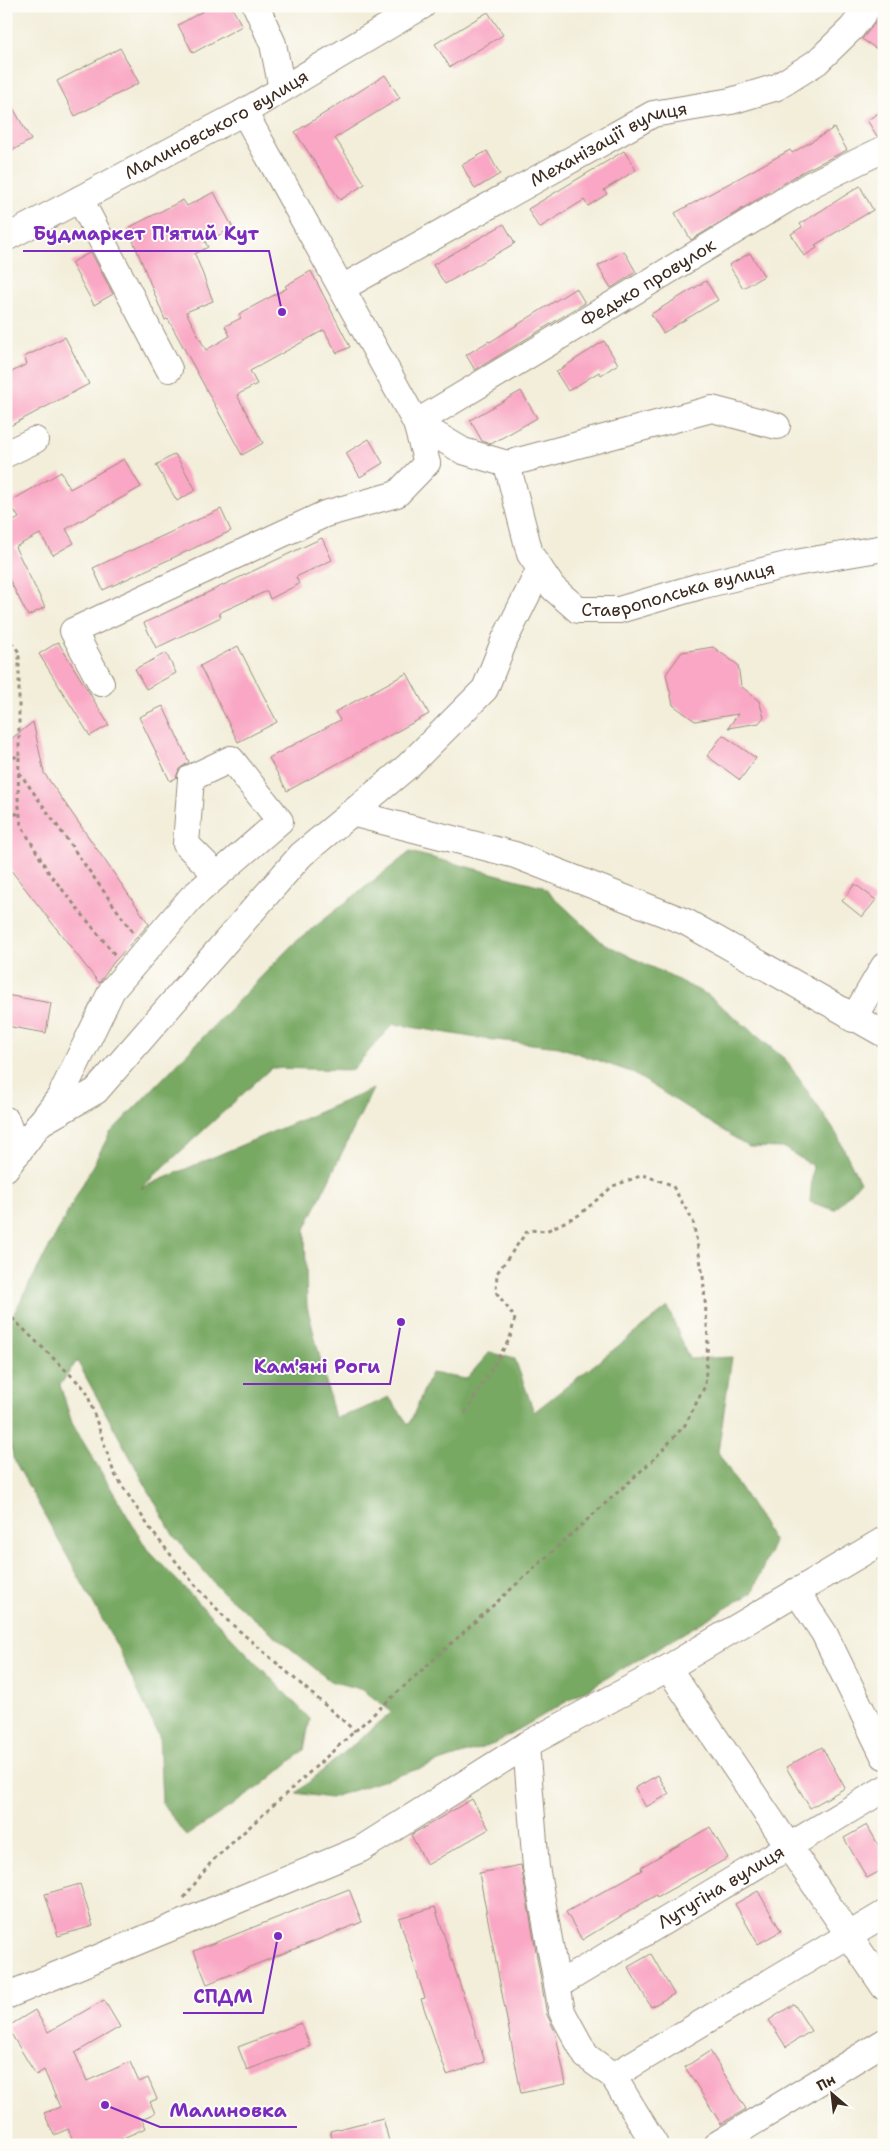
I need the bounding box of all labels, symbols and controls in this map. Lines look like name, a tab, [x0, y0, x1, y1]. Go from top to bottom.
street label: Малиновського вулиця	[120, 64, 313, 185]
street label: Механізації вулиця	[526, 96, 689, 192]
callout: Будмаркет П'ятий Кут	[23, 217, 269, 251]
text: Будмаркет П'ятий Кут	[33, 221, 259, 246]
street label: Федько провулок	[576, 233, 720, 333]
street label: Ставрополська вулиця	[581, 556, 777, 622]
callout: Кам'яні Роги	[243, 1350, 390, 1384]
text: Кам'яні Роги	[254, 1354, 380, 1379]
street label: Лутугіна вулиця	[653, 1840, 789, 1934]
callout: СПДМ	[183, 1979, 263, 2013]
text: СПДМ	[193, 1984, 253, 2009]
north arrow	[808, 2068, 858, 2118]
text: Пн	[814, 2070, 838, 2095]
callout: Малиновка	[160, 2093, 297, 2127]
text: Малиновка	[169, 2098, 287, 2123]

